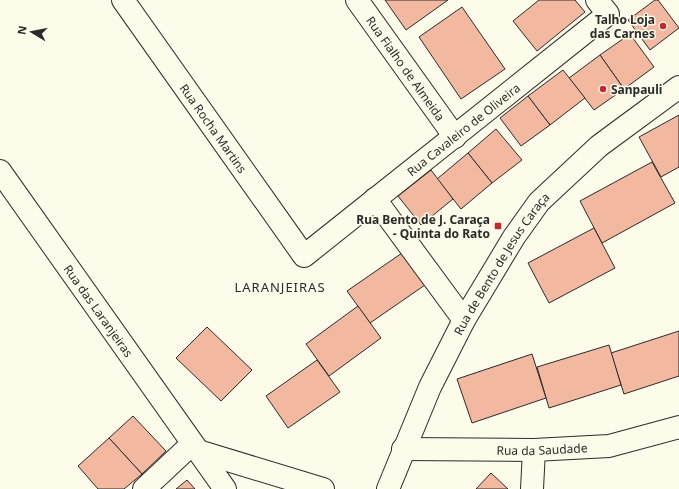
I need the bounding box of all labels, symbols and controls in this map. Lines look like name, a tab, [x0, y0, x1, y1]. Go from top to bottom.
place label: Talho Loja das Carnes	[590, 11, 655, 42]
north arrow	[12, 12, 52, 52]
street label: Rua Fialho de Almeida	[363, 13, 449, 124]
marker: Talho Loja das Carnes	[658, 21, 668, 31]
text: N	[13, 24, 30, 36]
street label: Rua Cavaleiro de Oliveira	[403, 79, 523, 180]
street label: Rua Rocha Martins	[176, 80, 251, 176]
place label: Sanpauli	[611, 81, 662, 98]
marker: Sanpauli	[598, 84, 608, 94]
street label: Rua de Bento de Jesus Caraça	[449, 188, 553, 338]
place label: Rua Bento de J. Caraça - Quinta do Rato	[356, 211, 490, 242]
marker: Rua Bento de J. Caraça - Quinta do Rato	[493, 221, 503, 231]
street label: Rua das Laranjeiras	[60, 261, 138, 361]
district label: LARANJEIRAS	[234, 278, 326, 296]
street label: Rua da Saudade	[496, 439, 588, 459]

